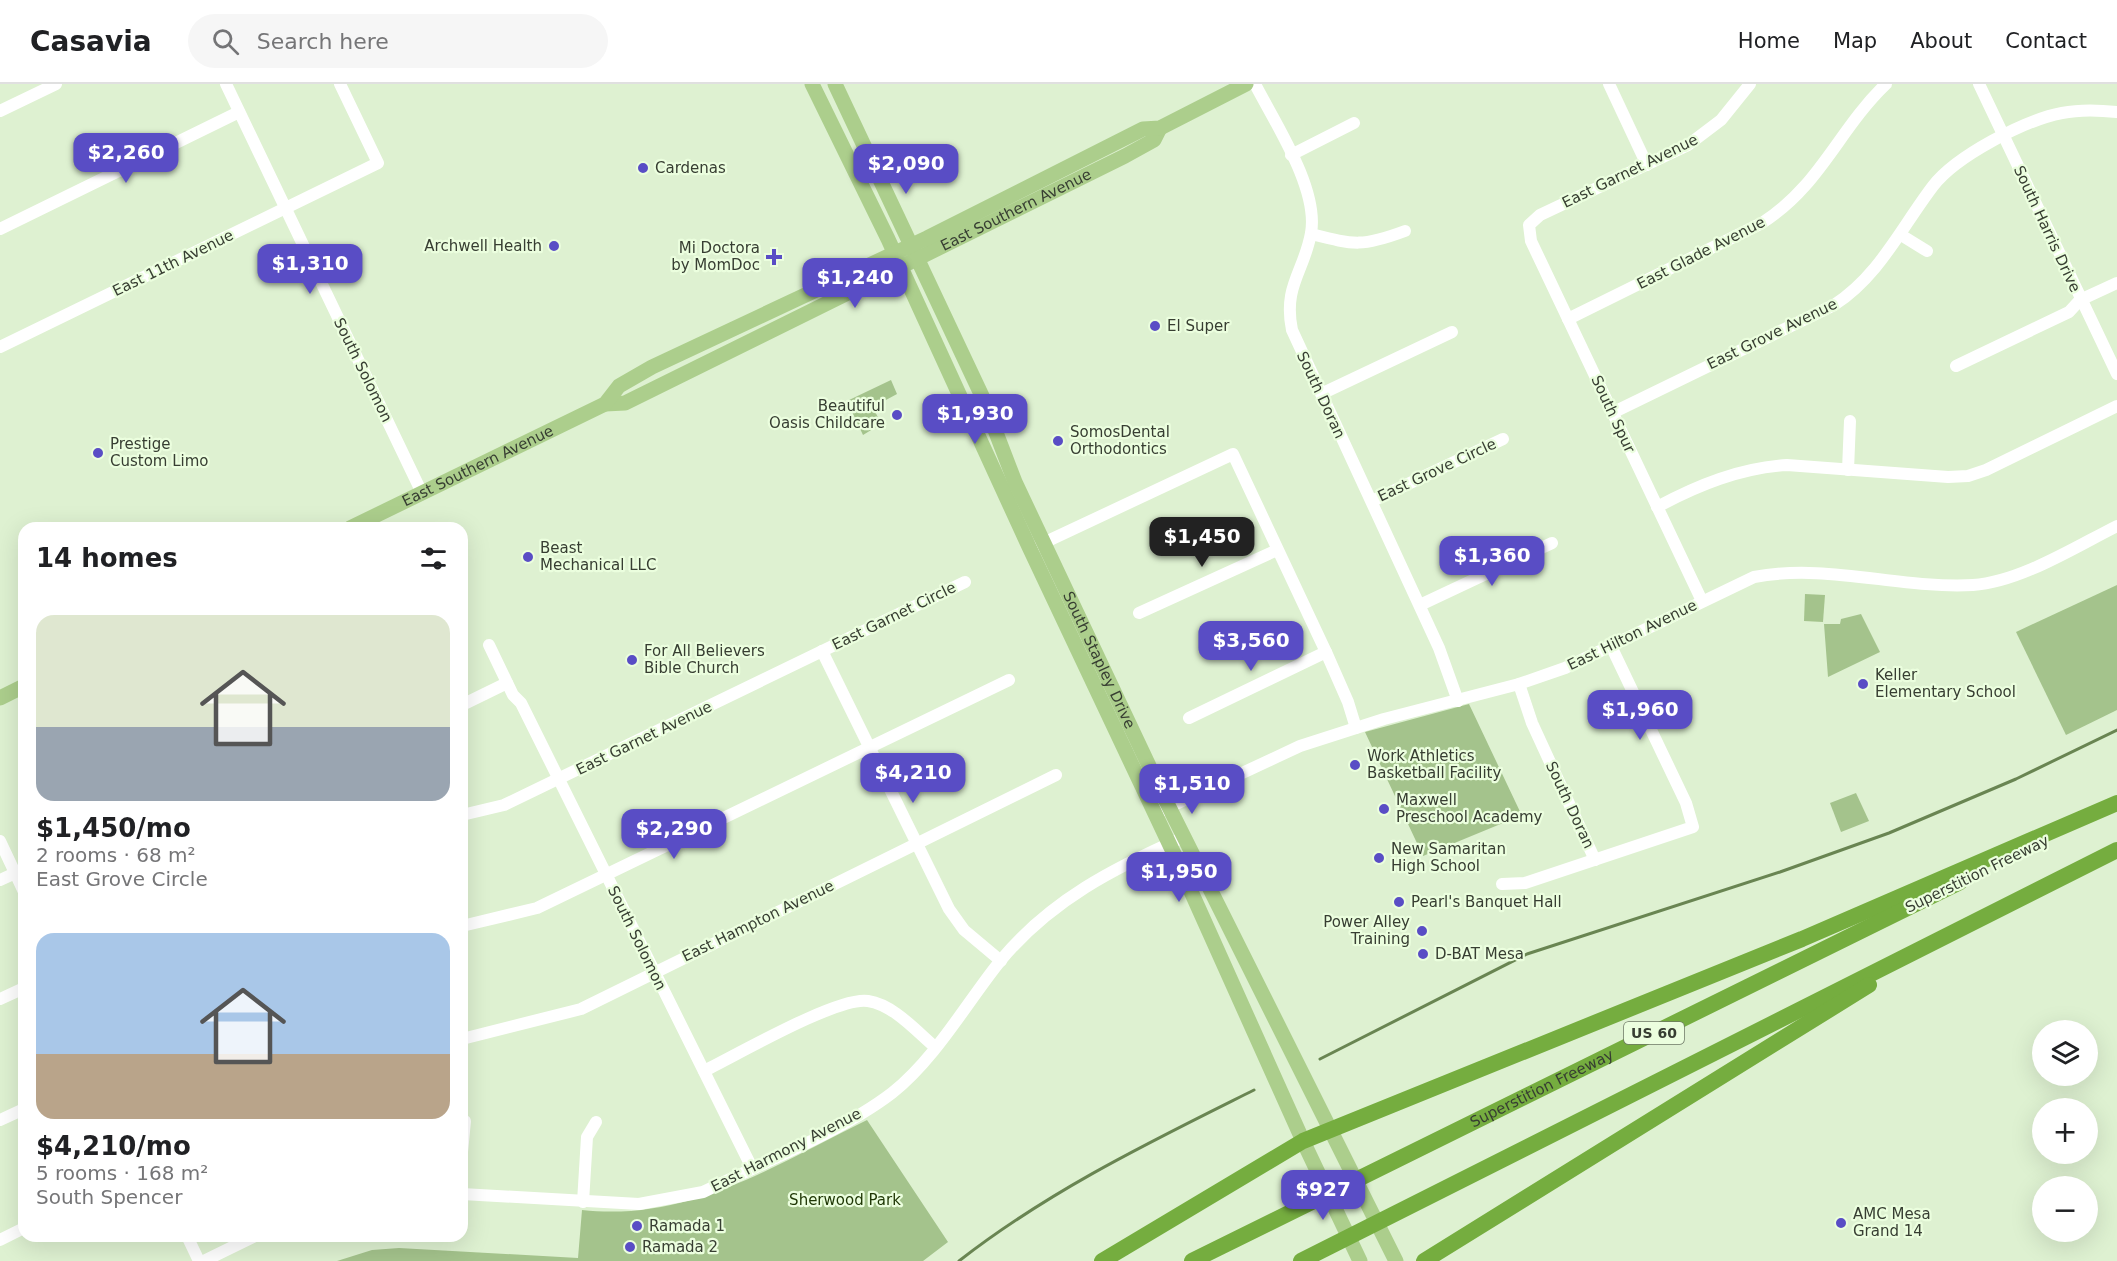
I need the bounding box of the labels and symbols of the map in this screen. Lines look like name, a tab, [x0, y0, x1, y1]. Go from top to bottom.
street label: East Garnet Avenue	[1559, 130, 1701, 212]
pin: $2,260	[77, 133, 175, 184]
pin: $2,090	[857, 144, 955, 195]
place label: Cardenas	[655, 159, 726, 177]
marker: Cardenas	[636, 161, 650, 175]
street label: South Harris Drive	[2010, 163, 2084, 295]
street label: East Southern Avenue	[937, 165, 1094, 255]
street label: East Glade Avenue	[1634, 213, 1768, 293]
street label: East 11th Avenue	[110, 226, 236, 300]
place label: Archwell Health	[424, 237, 542, 255]
marker: Archwell Health	[547, 239, 561, 253]
place label: Mi Doctora by MomDoc	[671, 239, 760, 274]
pin: $1,310	[261, 244, 359, 295]
marker: Mi Doctora by MomDoc	[765, 248, 783, 266]
pin: $1,240	[806, 258, 904, 309]
street label: East Grove Avenue	[1704, 295, 1840, 373]
street label: South Solomon	[330, 315, 396, 425]
place label: El Super	[1167, 317, 1230, 335]
marker: El Super	[1148, 319, 1162, 333]
street label: South Doran	[1293, 349, 1349, 441]
street label: South Spur	[1587, 373, 1639, 456]
pin: $1,930	[926, 394, 1024, 445]
place label: Beautiful Oasis Childcare	[769, 397, 885, 432]
marker: Beautiful Oasis Childcare	[890, 408, 904, 422]
street label: East Southern Avenue	[399, 422, 556, 510]
place label: SomosDental Orthodontics	[1070, 423, 1170, 458]
marker: SomosDental Orthodontics	[1051, 434, 1065, 448]
place label: Prestige Custom Limo	[110, 435, 209, 470]
street label: East Grove Circle	[1375, 435, 1499, 505]
marker: Prestige Custom Limo	[91, 446, 105, 460]
pin: $1,450	[1153, 517, 1251, 568]
pin: $1,360	[1443, 536, 1541, 587]
place label: Beast Mechanical LLC	[540, 539, 656, 574]
marker: Beast Mechanical LLC	[521, 550, 535, 564]
street label: East Garnet Circle	[829, 578, 959, 654]
street label: South Stapley Drive	[1059, 589, 1139, 732]
street label: East Hilton Avenue	[1564, 596, 1700, 674]
pin: $3,560	[1202, 621, 1300, 672]
place label: For All Believers Bible Church	[644, 642, 765, 677]
marker: For All Believers Bible Church	[625, 653, 639, 667]
place label: Keller Elementary School	[1875, 666, 2016, 701]
marker: Keller Elementary School	[1856, 677, 1870, 691]
pin: $1,960	[1591, 690, 1689, 741]
street label: East Garnet Avenue	[573, 697, 715, 779]
place label: Work Athletics Basketball Facility	[1367, 747, 1501, 782]
pin: $4,210	[864, 753, 962, 804]
marker: Work Athletics Basketball Facility	[1348, 758, 1362, 772]
street label: South Doran	[1542, 759, 1598, 851]
pin: $1,510	[1143, 764, 1241, 815]
place label: Maxwell Preschool Academy	[1396, 791, 1543, 826]
marker: Maxwell Preschool Academy	[1377, 802, 1391, 816]
pin: $2,290	[625, 809, 723, 860]
street label: Superstition Freeway	[1902, 831, 2052, 917]
place label: New Samaritan High School	[1391, 840, 1506, 875]
marker: New Samaritan High School	[1372, 851, 1386, 865]
pin: $1,950	[1130, 852, 1228, 903]
street label: East Hampton Avenue	[679, 876, 837, 966]
street label: South Solomon	[604, 883, 670, 993]
place label: Pearl's Banquet Hall	[1411, 893, 1562, 911]
marker: Pearl's Banquet Hall	[1392, 895, 1406, 909]
place label: Power Alley Training	[1323, 913, 1410, 948]
marker: Power Alley Training	[1415, 924, 1429, 938]
place label: D-BAT Mesa	[1435, 945, 1524, 963]
marker: D-BAT Mesa	[1416, 947, 1430, 961]
road number: US 60	[1624, 1022, 1684, 1044]
street label: Superstition Freeway	[1467, 1045, 1617, 1131]
street label: East Harmony Avenue	[708, 1104, 864, 1196]
pin: $927	[1287, 1170, 1359, 1221]
park label: Sherwood Park	[789, 1191, 901, 1209]
place label: AMC Mesa Grand 14	[1853, 1205, 1931, 1240]
marker: AMC Mesa Grand 14	[1834, 1216, 1848, 1230]
place label: Ramada 1	[649, 1217, 725, 1235]
marker: Ramada 1	[630, 1219, 644, 1233]
place label: Ramada 2	[642, 1238, 718, 1256]
marker: Ramada 2	[623, 1240, 637, 1254]

